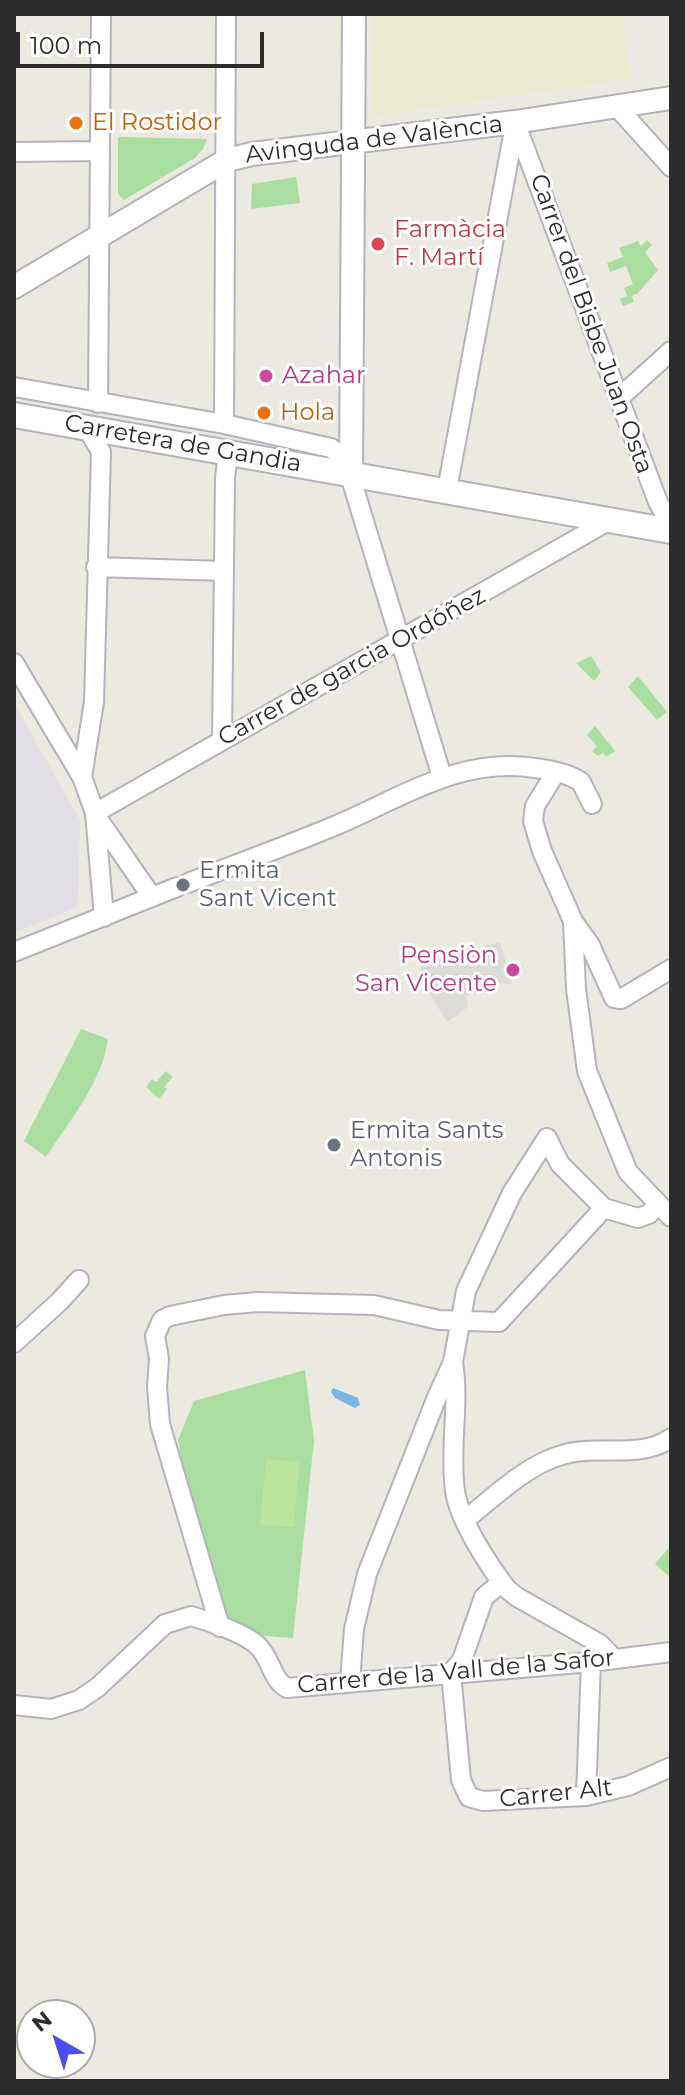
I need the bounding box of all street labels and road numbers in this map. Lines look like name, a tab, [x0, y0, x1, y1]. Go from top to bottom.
street label: Avinguda de València	[244, 110, 504, 170]
street label: Carrer del Bisbe Juan Osta	[523, 170, 659, 478]
street label: Carretera de Gandia	[62, 409, 304, 479]
street label: Carrer de garcia Ordóñez	[213, 581, 491, 753]
street label: Carrer de la Vall de la Safor	[296, 1644, 616, 1700]
street label: Carrer Alt	[498, 1774, 614, 1814]

